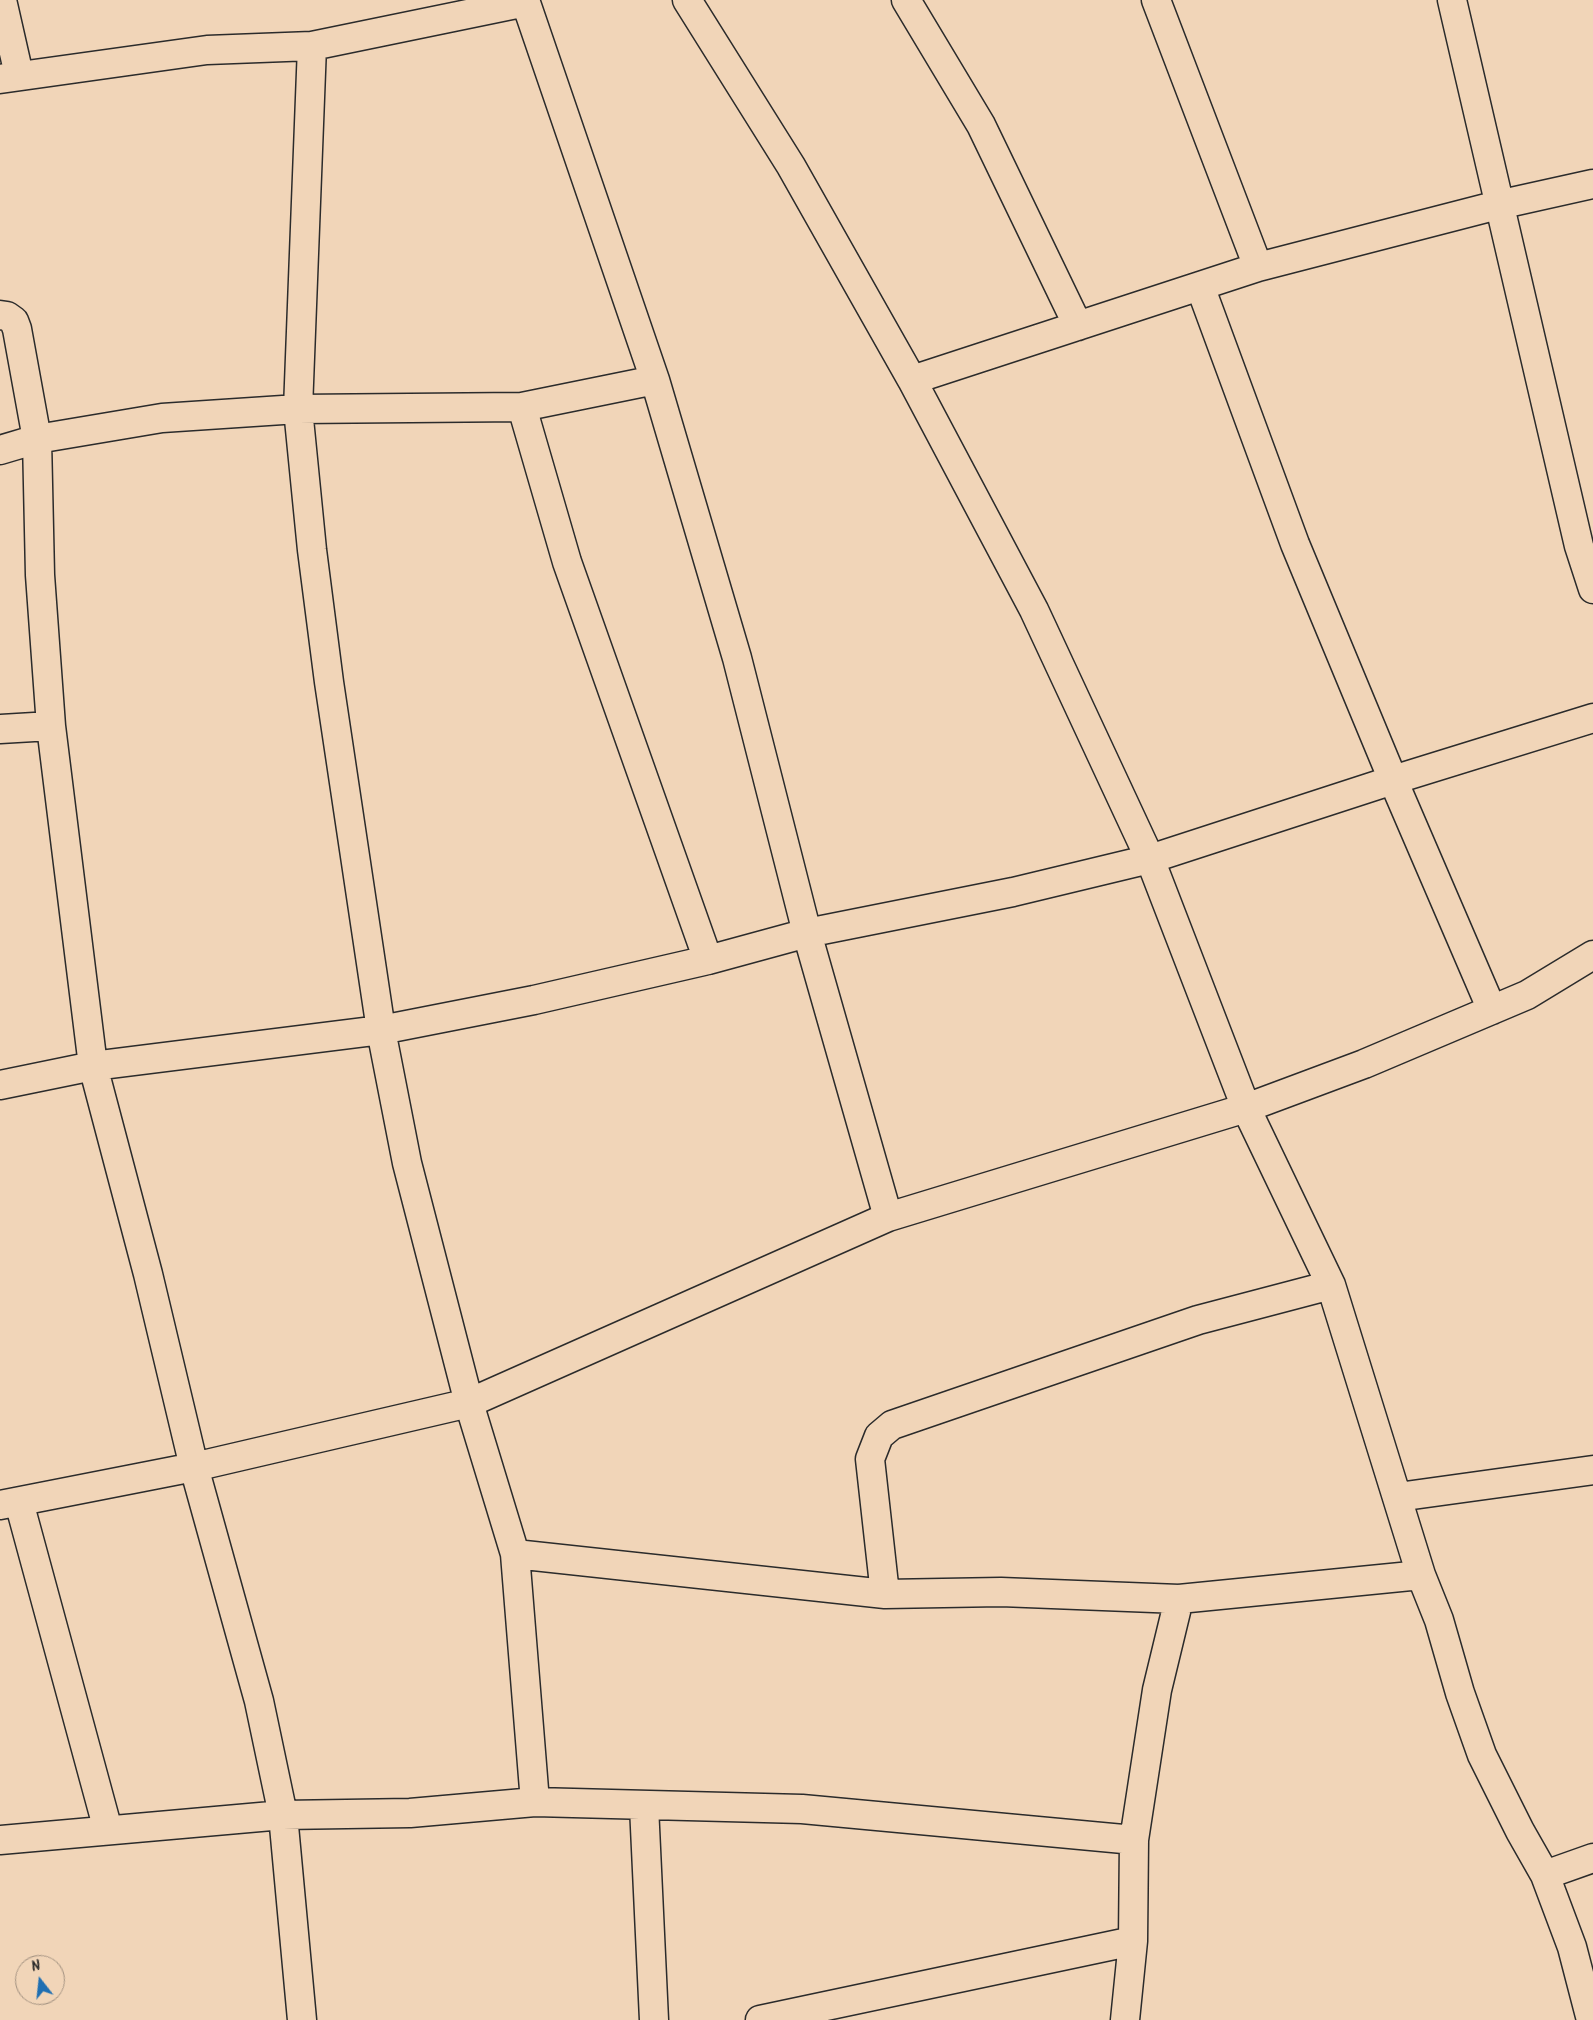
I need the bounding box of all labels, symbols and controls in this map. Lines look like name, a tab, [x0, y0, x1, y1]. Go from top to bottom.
north arrow	[15, 1955, 65, 2005]
text: N	[29, 1955, 43, 1978]

